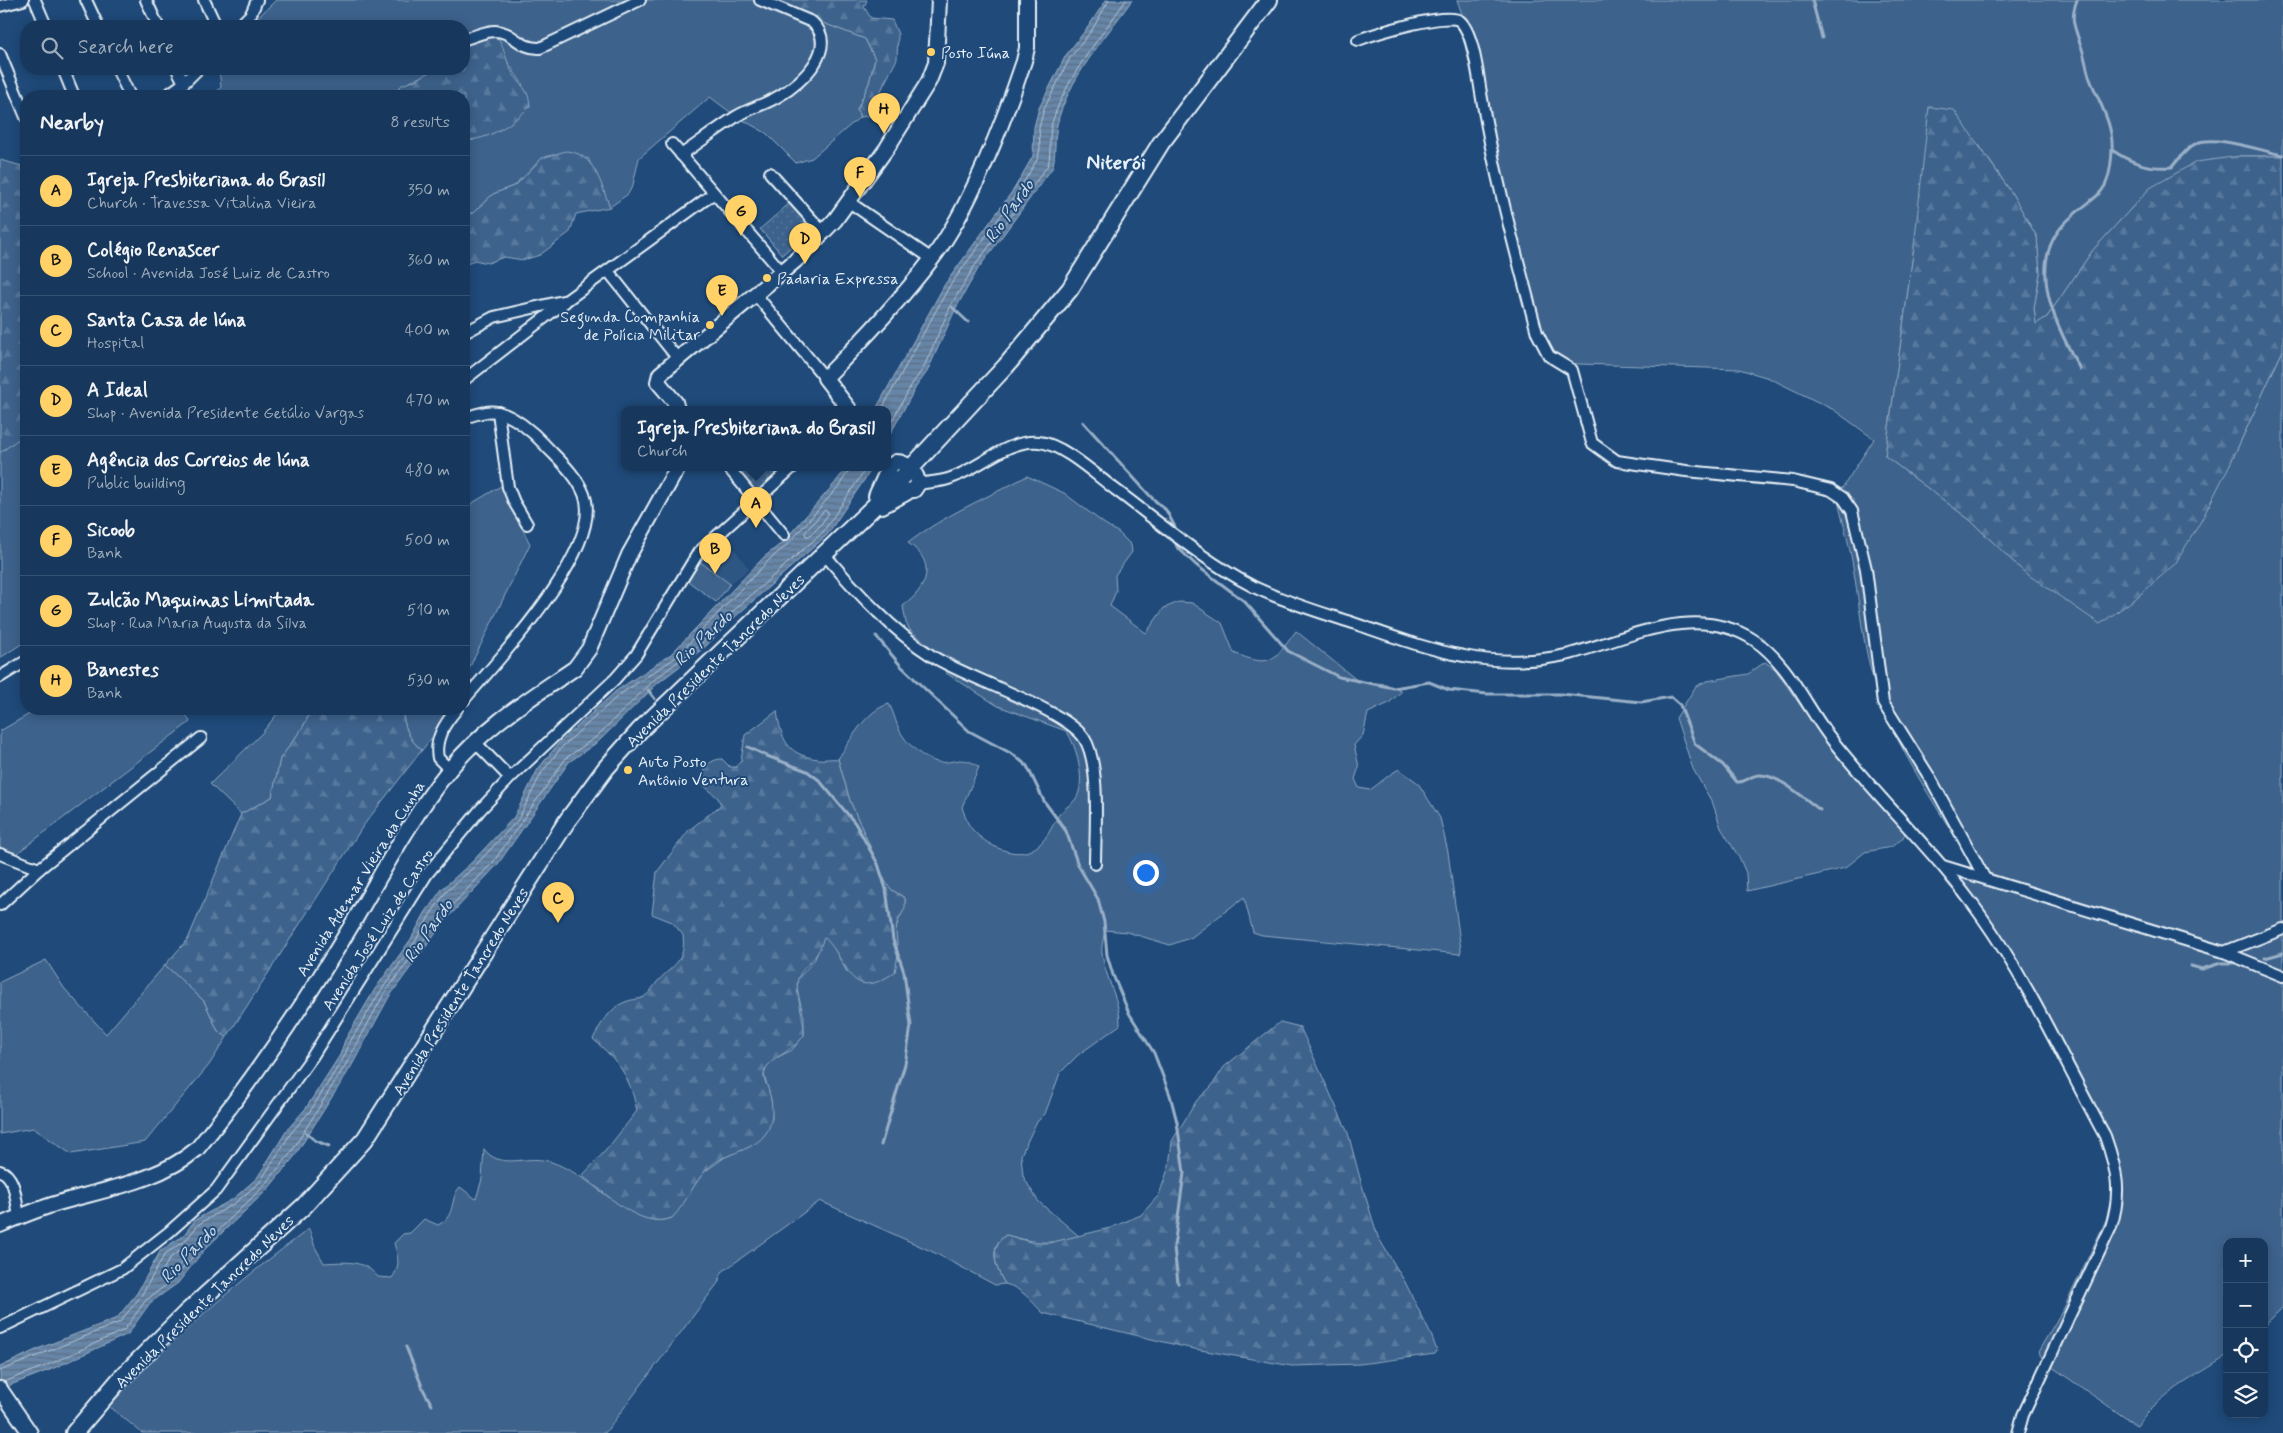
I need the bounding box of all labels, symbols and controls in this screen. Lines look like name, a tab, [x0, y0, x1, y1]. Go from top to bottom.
search box	[20, 20, 470, 75]
icon: search	[38, 34, 66, 62]
text: Search here	[78, 35, 174, 60]
place label: Posto Iúna	[941, 43, 1010, 64]
marker: Posto Iúna	[925, 46, 937, 58]
pin: H	[868, 93, 900, 134]
text: Nearby	[40, 109, 104, 137]
text: 8 results	[390, 112, 450, 133]
district label: Niterói	[1086, 149, 1146, 177]
pin: F	[844, 157, 876, 198]
text: Igreja Presbiteriana do Brasil	[87, 168, 325, 193]
water label: Rio Pardo	[979, 174, 1041, 248]
text: A	[51, 180, 61, 201]
text: 350 m	[408, 180, 450, 201]
text: Church · Travessa Vitalina Vieira	[87, 193, 317, 214]
pin: G	[725, 195, 757, 236]
pin: D	[789, 223, 821, 264]
text: Colégio Renascer	[87, 238, 219, 263]
text: B	[51, 250, 61, 271]
text: 360 m	[407, 250, 450, 271]
text: School · Avenida José Luiz de Castro	[87, 263, 330, 284]
place label: Padaria Expressa	[777, 269, 898, 290]
marker: Padaria Expressa	[761, 272, 773, 284]
pin: E	[706, 275, 738, 316]
place label: Segunda Companhia de Polícia Militar	[560, 307, 700, 346]
text: Santa Casa de Iúna	[87, 308, 246, 333]
marker: Segunda Companhia de Polícia Militar	[704, 319, 716, 331]
text: C	[50, 320, 62, 341]
text: 400 m	[405, 320, 450, 341]
text: Hospital	[87, 333, 144, 354]
text: A Ideal	[87, 378, 148, 403]
text: D	[50, 390, 62, 411]
text: 470 m	[406, 390, 450, 411]
text: Shop · Avenida Presidente Getúlio Vargas	[87, 403, 364, 424]
popup	[621, 406, 891, 471]
text: Igreja Presbiteriana do Brasil	[637, 416, 875, 441]
text: Church	[637, 441, 688, 462]
text: Agência dos Correios de Iúna	[87, 448, 310, 473]
text: E	[51, 460, 61, 481]
text: 480 m	[405, 460, 450, 481]
text: Public building	[87, 473, 186, 494]
pin: A	[740, 487, 772, 528]
text: Sicoob	[87, 518, 135, 543]
text: F	[52, 530, 60, 551]
text: 500 m	[405, 530, 450, 551]
pin: B	[699, 533, 731, 574]
text: Bank	[87, 543, 122, 564]
street label: Avenida Presidente Tancredo Neves	[622, 570, 810, 752]
text: Zulcão Maquinas Limitada	[87, 588, 314, 613]
text: G	[51, 600, 61, 621]
text: 510 m	[407, 600, 450, 621]
water label: Rio Pardo	[669, 604, 739, 672]
text: Shop · Rua Maria Augusta da Silva	[87, 613, 307, 634]
text: Banestes	[87, 658, 159, 683]
text: H	[51, 670, 61, 691]
text: 530 m	[407, 670, 450, 691]
text: Bank	[87, 683, 122, 704]
place label: Auto Posto Antônio Ventura	[638, 752, 749, 791]
marker: Auto Posto Antônio Ventura	[622, 764, 634, 776]
street label: Avenida Ademar Vieira da Cunha	[292, 777, 430, 981]
street label: Avenida José Luiz de Castro	[318, 845, 439, 1015]
your location	[1133, 860, 1159, 886]
pin: C	[542, 882, 574, 923]
street label: Avenida Presidente Tancredo Neves	[388, 884, 534, 1100]
water label: Rio Pardo	[398, 894, 460, 968]
street label: Avenida Presidente Tancredo Neves	[111, 1211, 299, 1393]
water label: Rio Pardo	[155, 1219, 223, 1289]
map controls	[2223, 1238, 2268, 1418]
button: +	[2223, 1238, 2268, 1283]
button: −	[2223, 1283, 2268, 1328]
button: locate	[2223, 1328, 2268, 1373]
button: layers	[2223, 1373, 2268, 1418]

